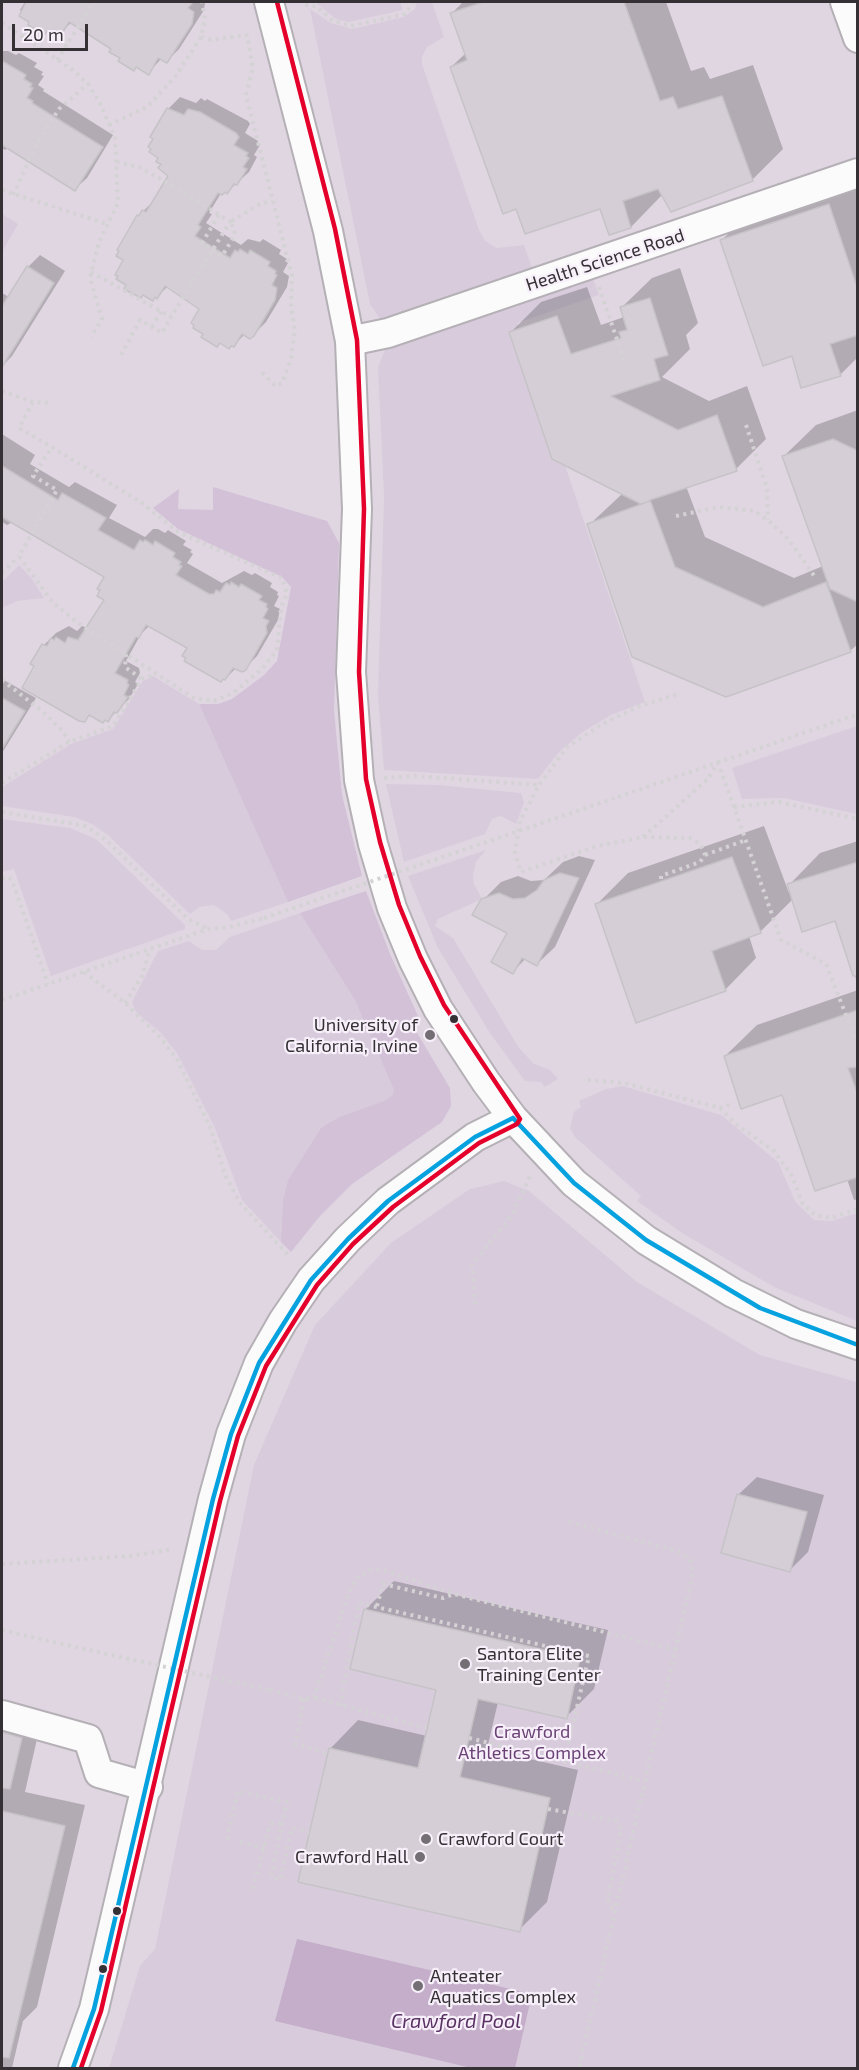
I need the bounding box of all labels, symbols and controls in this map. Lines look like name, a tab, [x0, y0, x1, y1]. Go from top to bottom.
scale bar	[15, 12, 92, 50]
text: 20 m	[23, 23, 64, 45]
street label: Health Science Road	[523, 224, 687, 296]
unlabelled marker	[448, 1013, 460, 1025]
place label: University of California, Irvine	[285, 1014, 418, 1056]
marker: University of California, Irvine	[423, 1028, 437, 1042]
place label: Santora Elite Training Center	[477, 1643, 601, 1686]
marker: Santora Elite Training Center	[458, 1657, 472, 1671]
park label: Crawford Athletics Complex	[458, 1721, 606, 1764]
place label: Crawford Court	[438, 1828, 563, 1850]
marker: Crawford Court	[419, 1832, 433, 1846]
place label: Crawford Hall	[295, 1846, 408, 1868]
marker: Crawford Hall	[413, 1850, 427, 1864]
unlabelled marker	[111, 1905, 123, 1917]
unlabelled marker	[97, 1963, 109, 1975]
place label: Anteater Aquatics Complex	[430, 1965, 576, 2008]
marker: Anteater Aquatics Complex	[411, 1979, 425, 1993]
water label: Crawford Pool	[391, 2009, 521, 2033]

